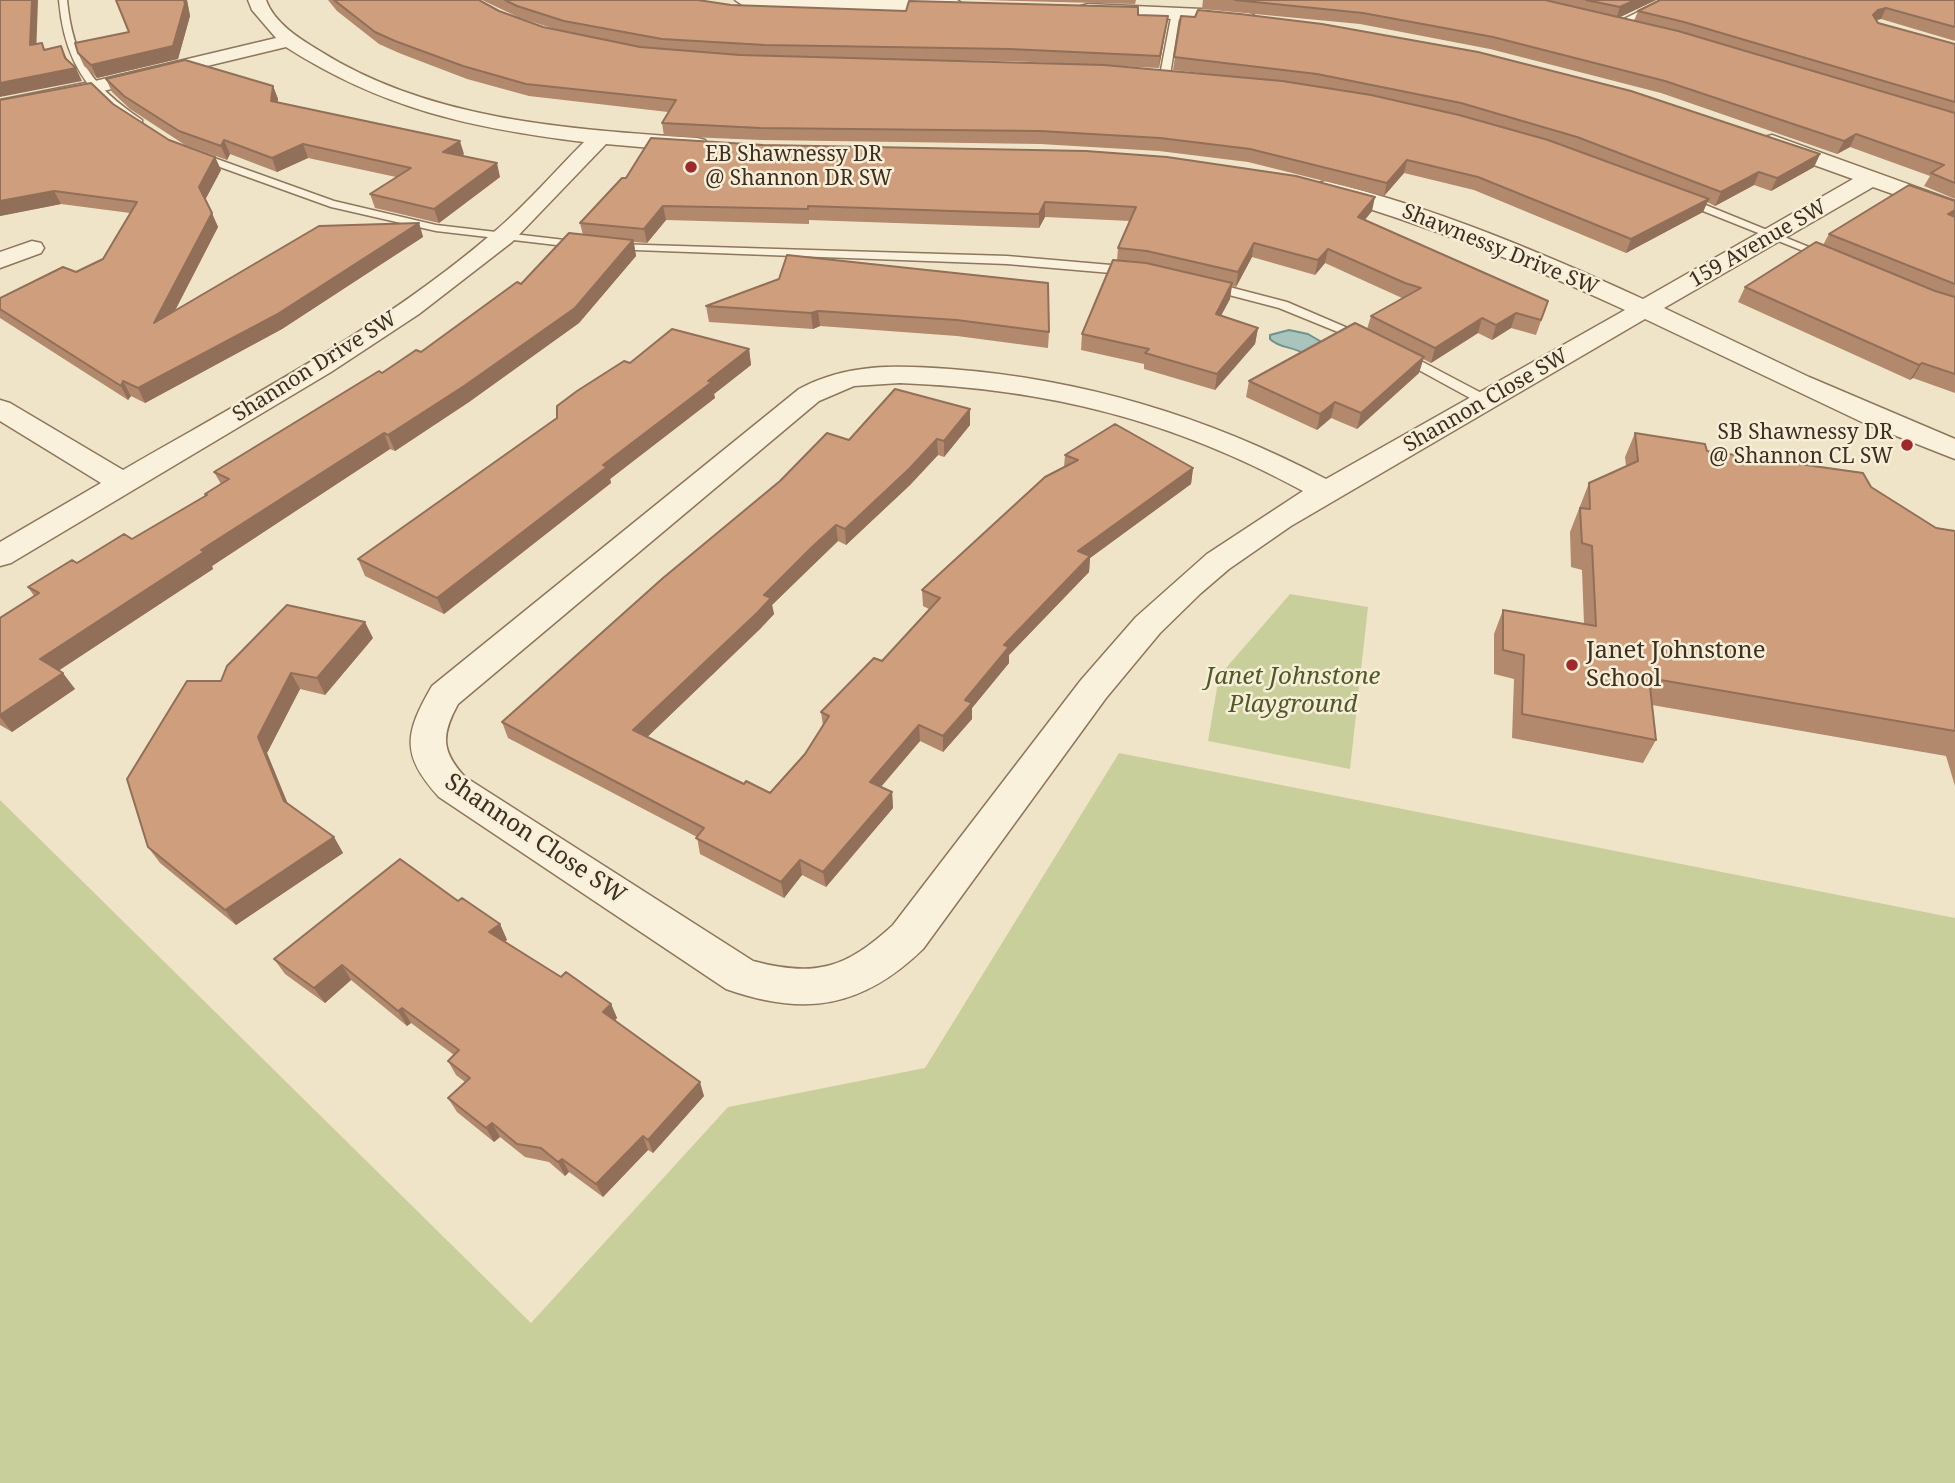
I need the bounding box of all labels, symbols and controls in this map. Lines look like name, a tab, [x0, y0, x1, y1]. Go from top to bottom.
place label: EB Shawnessy DR @ Shannon DR SW	[705, 142, 892, 192]
marker: EB Shawnessy DR @ Shannon DR SW	[683, 159, 699, 175]
street label: 159 Avenue SW	[1685, 195, 1831, 293]
street label: Shawnessy Drive SW	[1398, 199, 1602, 301]
street label: Shannon Drive SW	[228, 306, 402, 428]
street label: Shannon Close SW	[1399, 344, 1573, 458]
place label: SB Shawnessy DR @ Shannon CL SW	[1709, 420, 1893, 470]
marker: SB Shawnessy DR @ Shannon CL SW	[1899, 437, 1915, 453]
place label: Janet Johnstone School	[1586, 637, 1766, 693]
marker: Janet Johnstone School	[1564, 657, 1580, 673]
park label: Janet Johnstone Playground	[1206, 663, 1380, 719]
street label: Shannon Close SW	[439, 768, 631, 910]

